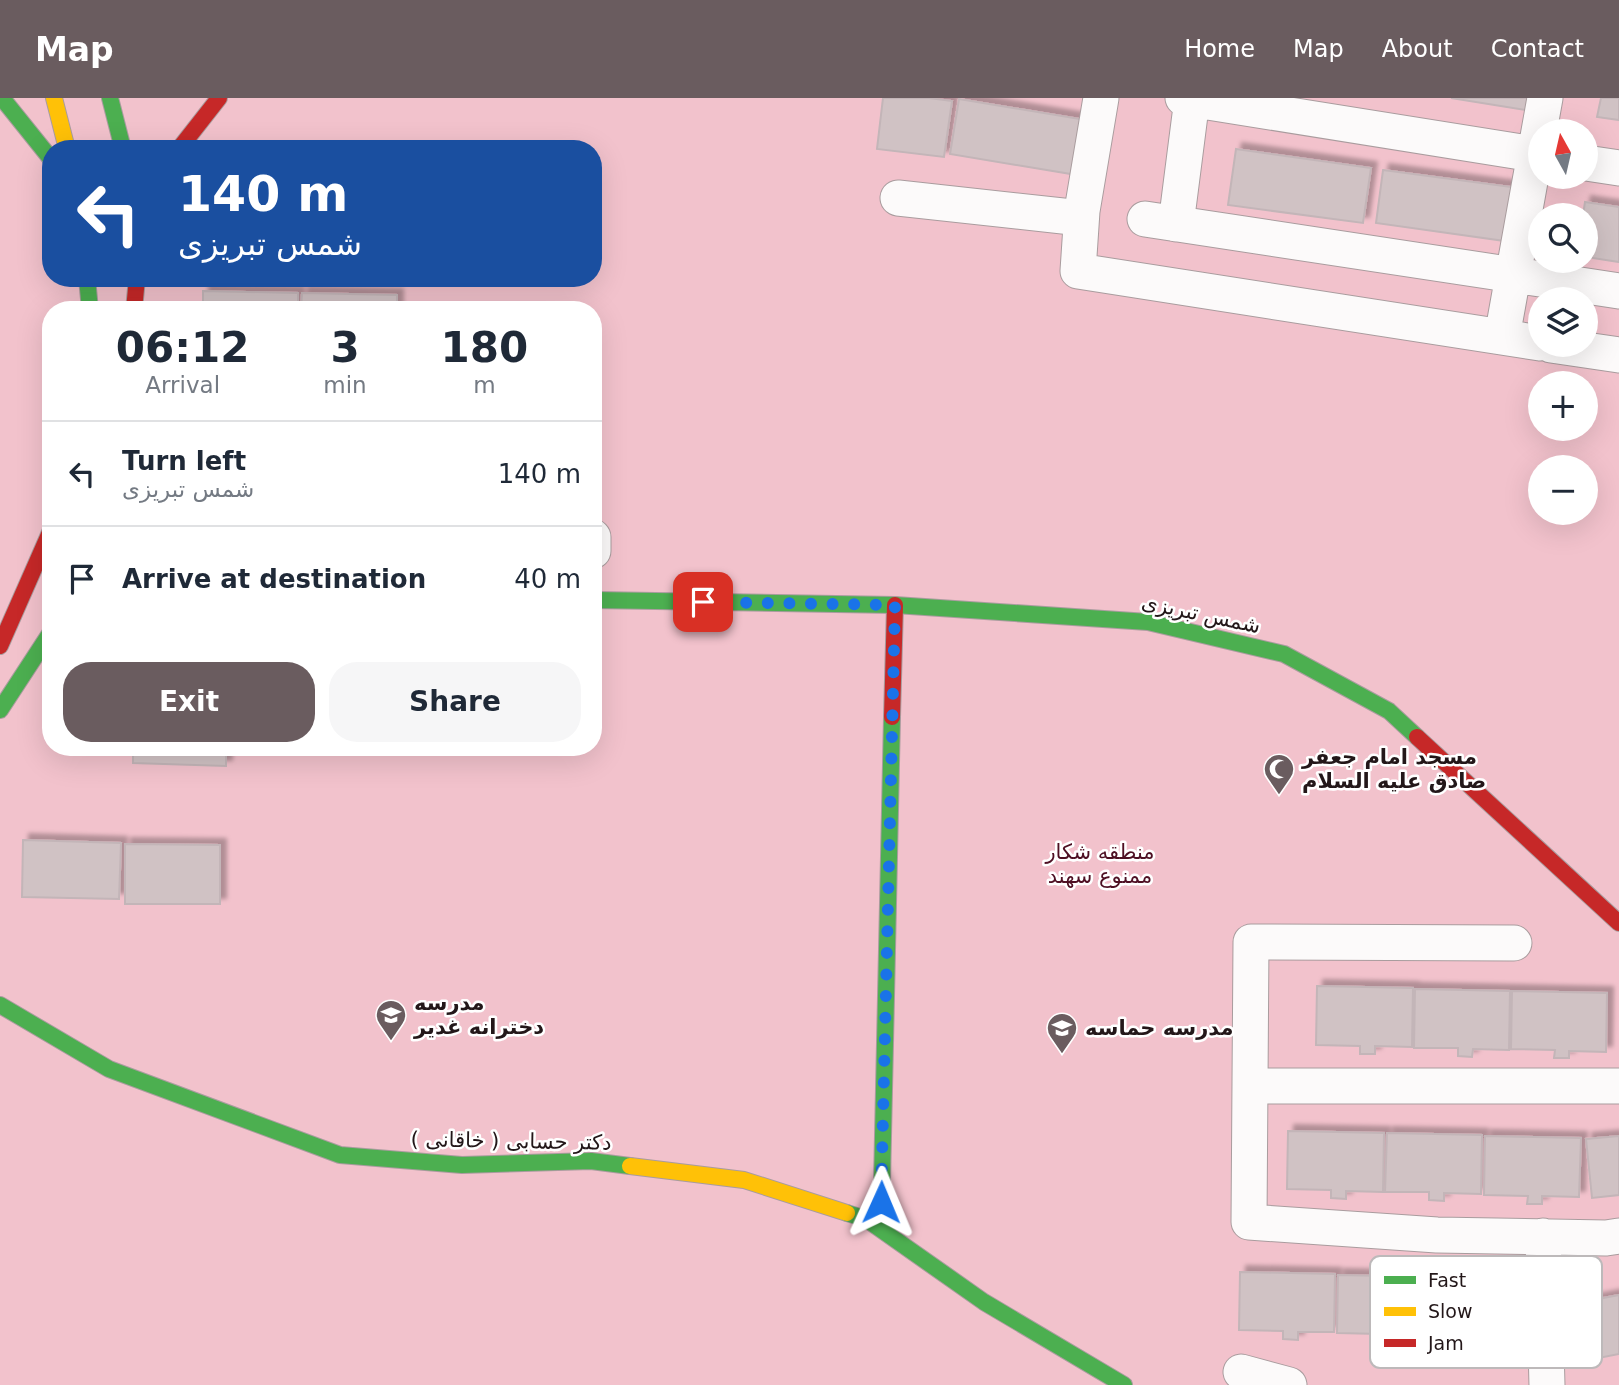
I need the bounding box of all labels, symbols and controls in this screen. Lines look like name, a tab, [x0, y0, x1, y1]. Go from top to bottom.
text: Map	[35, 30, 114, 69]
text: Home	[1184, 35, 1255, 63]
text: Map	[1293, 35, 1344, 63]
text: About	[1382, 35, 1453, 63]
text: Contact	[1491, 35, 1584, 63]
north arrow	[1528, 119, 1598, 189]
map controls	[1528, 119, 1598, 525]
text: 140 m	[178, 166, 348, 223]
icon: left	[63, 168, 154, 259]
button: search	[1528, 203, 1598, 273]
text: شمس تبریزی	[178, 225, 362, 263]
button: layers	[1528, 287, 1598, 357]
text: 06:12	[116, 323, 250, 372]
text: 3	[330, 323, 360, 372]
text: 180	[441, 323, 528, 372]
button: +	[1528, 371, 1598, 441]
text: Arrival	[145, 372, 220, 398]
text: min	[323, 372, 367, 398]
text: m	[473, 372, 496, 398]
text: Turn left	[122, 446, 246, 476]
icon: left	[63, 455, 101, 493]
button: −	[1528, 455, 1598, 525]
text: 140 m	[498, 459, 581, 489]
text: شمس تبریزی	[122, 476, 254, 502]
icon: arrive	[63, 560, 101, 598]
text: Arrive at destination	[122, 564, 426, 594]
text: 40 m	[514, 564, 581, 594]
pin	[673, 572, 733, 632]
icon: arrive	[684, 583, 722, 621]
street label: شمس تبریزی	[1139, 590, 1263, 638]
button: Exit	[63, 662, 315, 742]
button: Share	[329, 662, 581, 742]
place label: مسجد امام جعفر صادق علیه السلام	[1301, 745, 1486, 793]
mosque icon: مسجد امام جعفر صادق علیه السلام	[1262, 752, 1296, 796]
park label: منطقه شکار ممنوع سهند	[1044, 840, 1155, 888]
place label: مدرسه دخترانه غدیر	[413, 991, 544, 1039]
school or university icon: مدرسه دخترانه غدیر	[374, 998, 408, 1042]
school or university icon: مدرسه حماسه	[1045, 1011, 1079, 1055]
place label: مدرسه حماسه	[1085, 1016, 1233, 1040]
street label: دکتر حسابی ( خاقانی )	[410, 1127, 612, 1155]
position arrow	[844, 1165, 918, 1239]
legend	[1370, 1256, 1602, 1368]
text: Fast	[1428, 1269, 1466, 1291]
text: Slow	[1428, 1300, 1473, 1322]
text: Jam	[1427, 1332, 1464, 1354]

